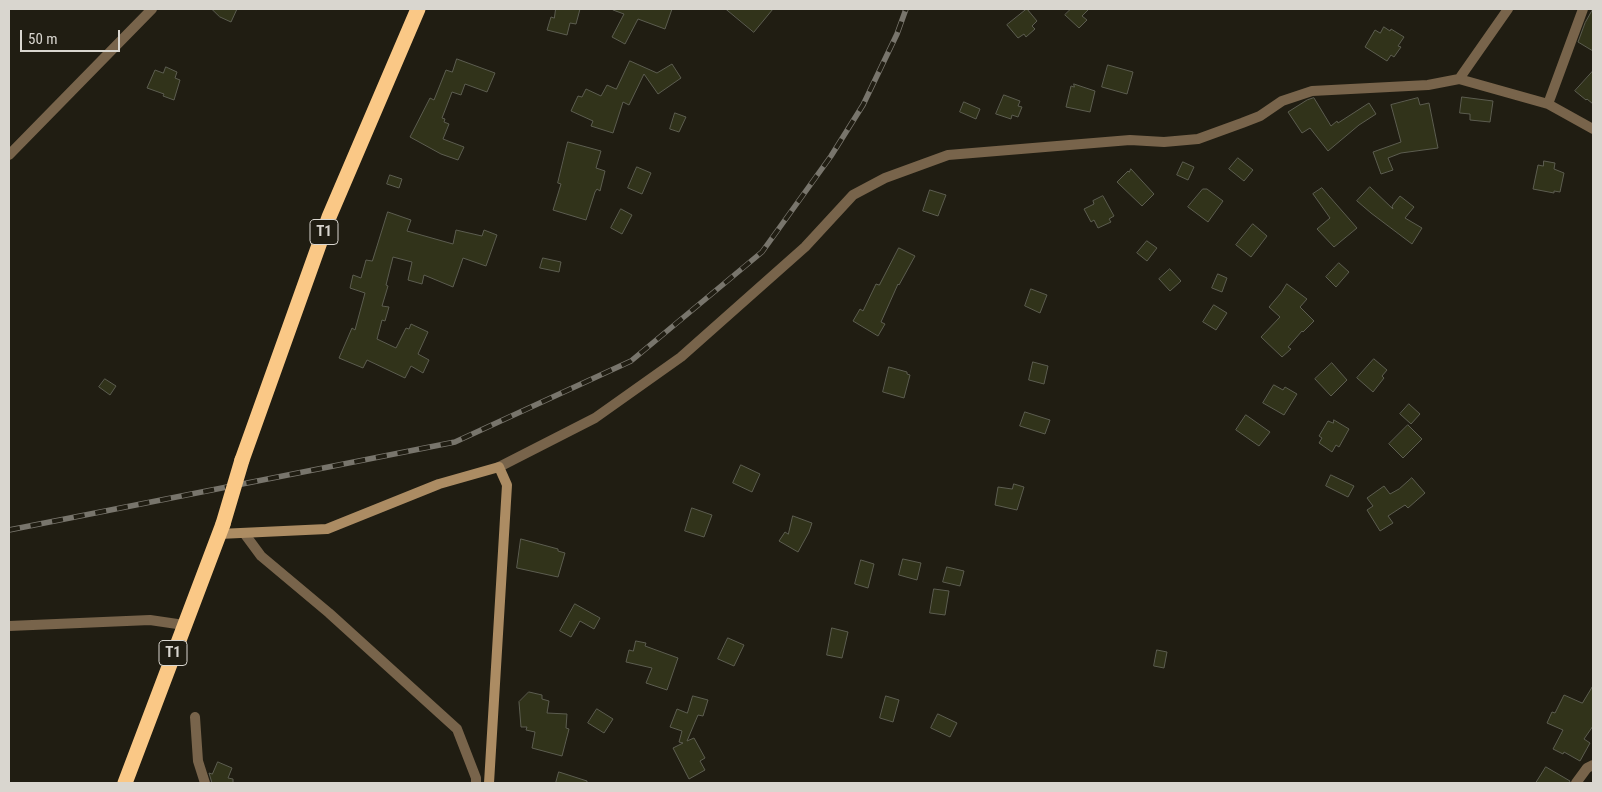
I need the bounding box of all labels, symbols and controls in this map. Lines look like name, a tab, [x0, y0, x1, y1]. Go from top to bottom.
scale bar	[22, 20, 122, 52]
text: 50 m	[28, 30, 58, 48]
road number: T1	[310, 220, 338, 244]
road number: T1	[159, 640, 187, 666]

